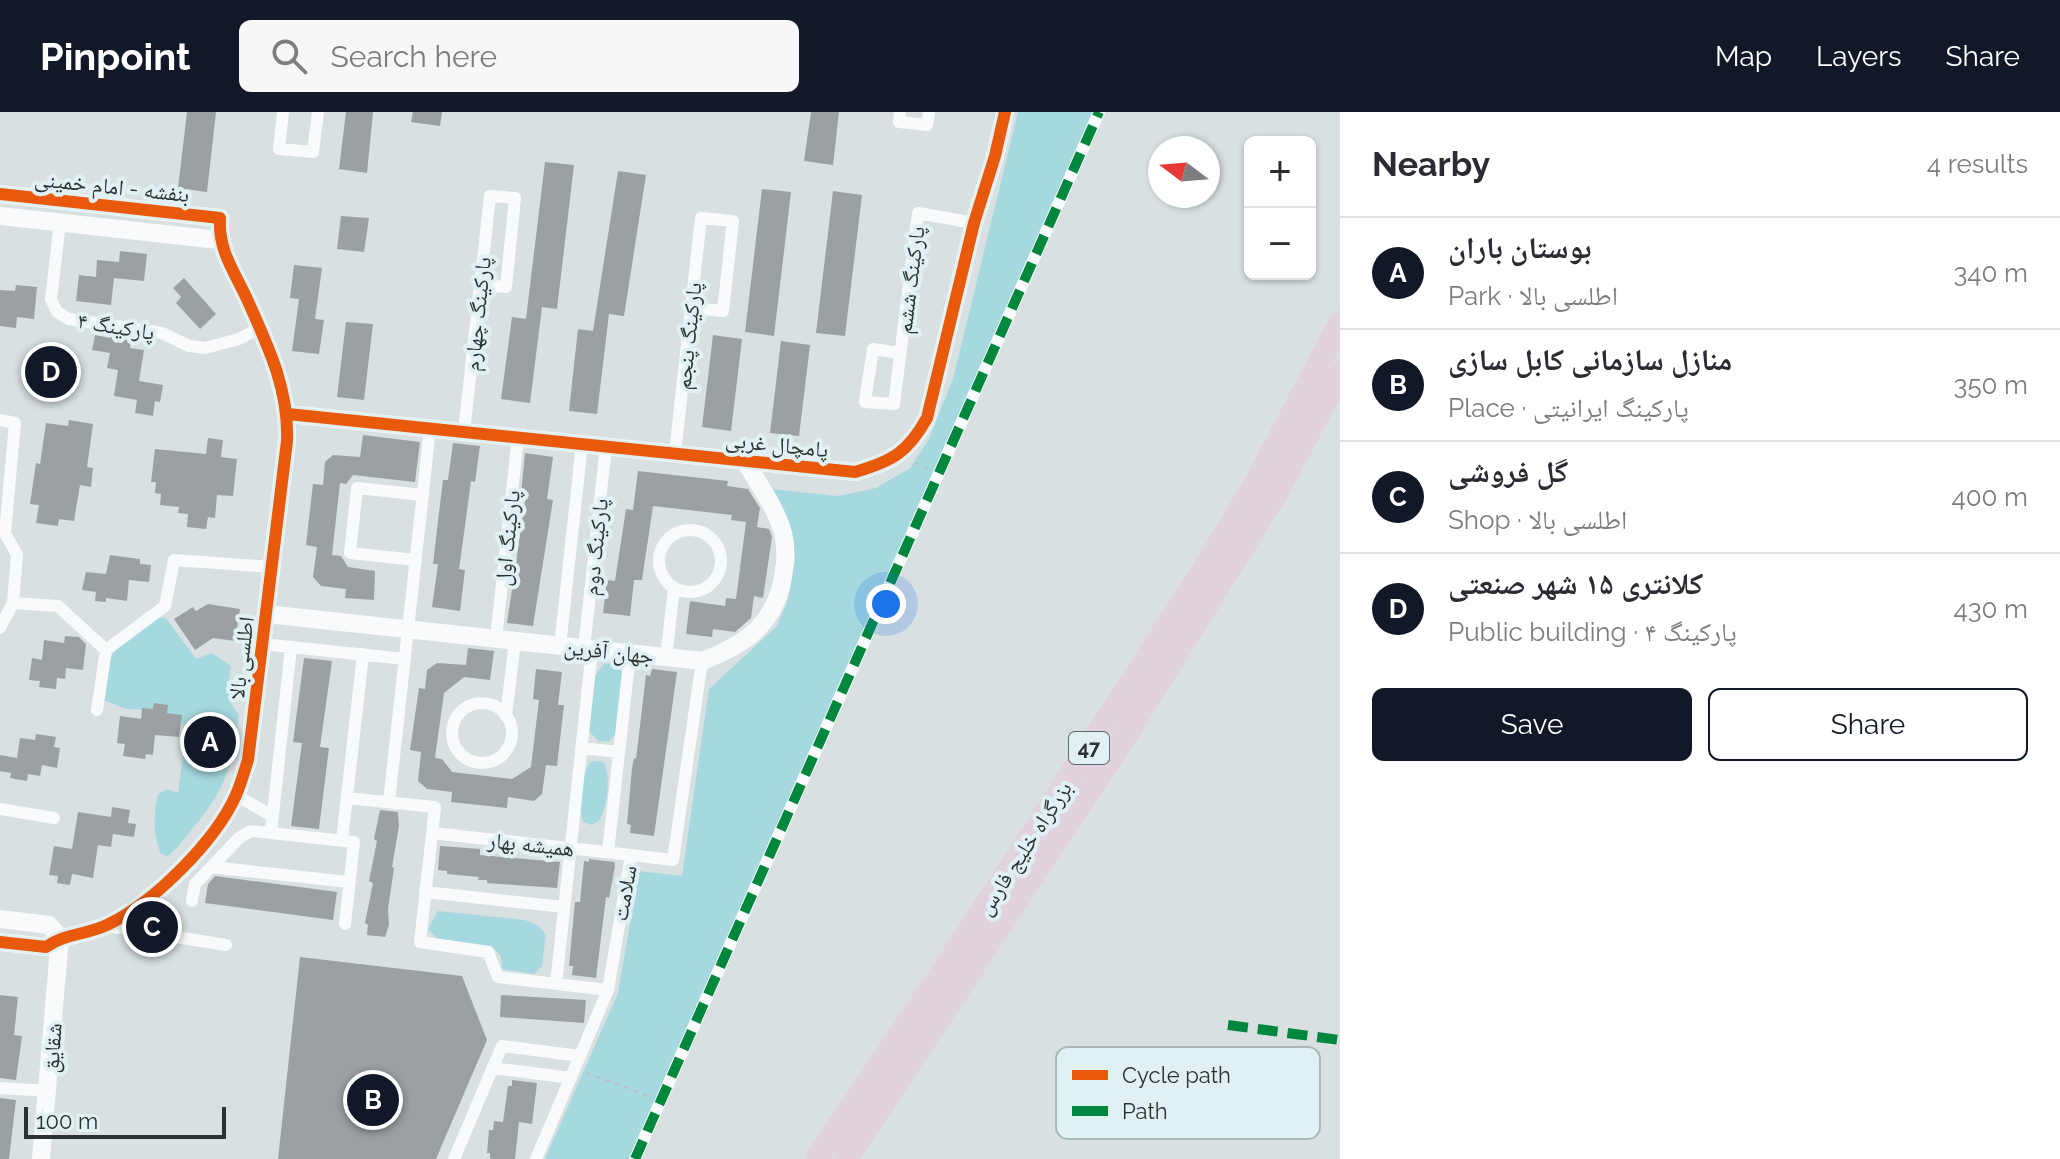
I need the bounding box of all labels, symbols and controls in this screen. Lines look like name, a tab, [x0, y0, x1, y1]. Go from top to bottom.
search box	[239, 20, 799, 92]
text: Pinpoint	[40, 34, 191, 79]
icon: search	[267, 34, 311, 78]
text: Search here	[331, 39, 497, 74]
text: Map	[1715, 40, 1772, 73]
text: Layers	[1816, 40, 1902, 73]
text: Share	[1946, 40, 2020, 73]
north arrow	[1148, 136, 1220, 208]
map controls	[1244, 136, 1316, 280]
button: +	[1244, 136, 1316, 208]
text: Nearby	[1372, 144, 1490, 184]
text: 4 results	[1927, 149, 2028, 179]
street label: بنفشه - امام خمینی	[33, 165, 191, 209]
button: −	[1244, 208, 1316, 280]
street label: پارکینگ ششم	[890, 225, 931, 336]
text: بوستان باران	[1448, 230, 1592, 265]
street label: پارکینگ چهارم	[458, 255, 498, 373]
text: A	[1389, 258, 1407, 288]
text: 340 m	[1953, 258, 2028, 288]
street label: پارکینگ پنجم	[669, 281, 709, 391]
text: Park · اطلسی بالا	[1448, 281, 1618, 311]
street label: پارکینگ ۴	[75, 307, 156, 346]
pin: D	[25, 342, 77, 402]
text: منازل سازمانی کابل سازی	[1448, 342, 1732, 377]
text: B	[1389, 370, 1407, 400]
text: 350 m	[1954, 370, 2028, 400]
text: Place · پارکینگ ایرانیتی	[1448, 393, 1689, 423]
street label: پامچال غربی	[724, 426, 830, 463]
text: گل فروشی	[1448, 454, 1568, 489]
text: C	[1389, 482, 1407, 512]
text: 400 m	[1951, 482, 2028, 512]
street label: پارکینگ اول	[489, 489, 526, 587]
street label: پارکینگ دوم	[577, 497, 615, 597]
text: Shop · اطلسی بالا	[1448, 505, 1627, 535]
text: کلانتری ۱۵ شهر صنعتی	[1448, 566, 1703, 601]
your location	[866, 584, 906, 624]
text: D	[1389, 594, 1407, 624]
text: 430 m	[1953, 594, 2028, 624]
street label: اطلسی بالا	[223, 615, 260, 701]
text: Public building · پارکینگ ۴	[1448, 617, 1737, 647]
street label: جهان آفرین	[563, 633, 655, 670]
button: Save	[1372, 688, 1692, 761]
button: Share	[1708, 688, 2028, 761]
pin: A	[184, 712, 236, 772]
road number: 47	[1069, 732, 1109, 764]
street label: بزرگراه خلیج فارس	[971, 776, 1078, 920]
street label: همیشه بهار	[485, 826, 576, 861]
street label: سلامت	[606, 863, 642, 923]
pin: C	[126, 897, 178, 957]
street label: شقایق	[37, 1022, 68, 1074]
legend	[1056, 1047, 1320, 1139]
text: Cycle path	[1122, 1062, 1231, 1088]
pin: B	[347, 1070, 399, 1130]
text: Path	[1122, 1098, 1168, 1124]
scale bar	[24, 1103, 226, 1139]
text: 100 m	[36, 1108, 98, 1134]

